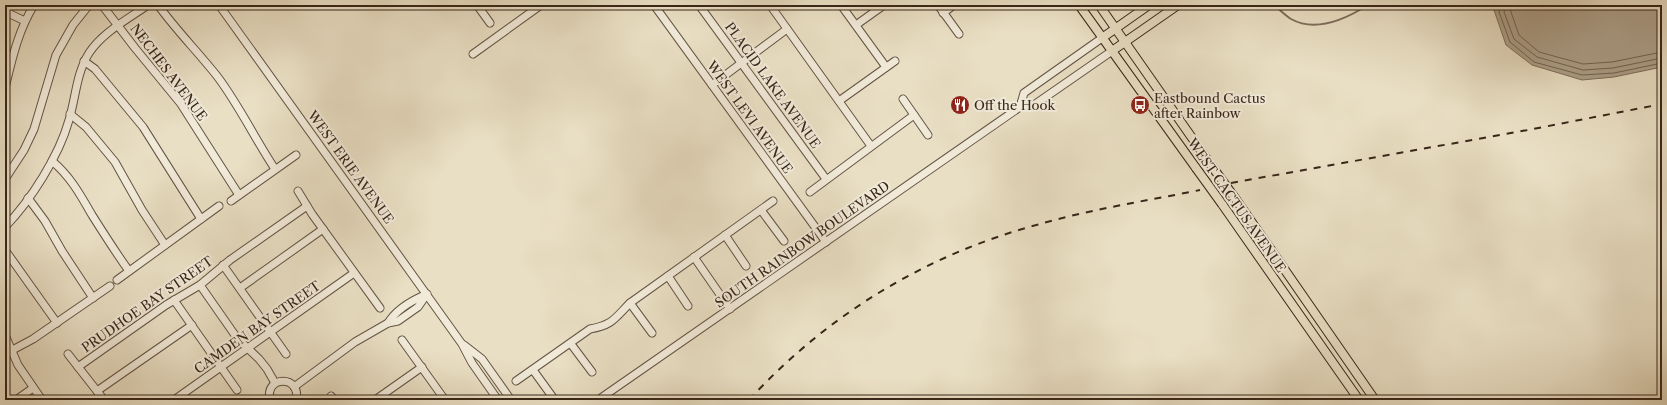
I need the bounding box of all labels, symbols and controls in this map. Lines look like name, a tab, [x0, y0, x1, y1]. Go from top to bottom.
street label: PLACID LAKE AVENUE	[722, 19, 824, 151]
street label: NECHES AVENUE	[127, 20, 211, 124]
street label: WEST LEVI AVENUE	[703, 57, 796, 176]
place label: Eastbound Cactus after Rainbow	[1154, 90, 1266, 121]
restaurant icon: Off the Hook	[949, 94, 971, 116]
bus stop icon: Eastbound Cactus after Rainbow	[1129, 94, 1151, 116]
place label: Off the Hook	[974, 97, 1055, 113]
street label: WEST ERIE AVENUE	[304, 107, 397, 227]
street label: WEST CACTUS AVENUE	[1184, 134, 1290, 275]
street label: SOUTH RAINBOW BOULEVARD	[712, 177, 892, 311]
street label: PRUDHOE BAY STREET	[78, 252, 216, 355]
street label: CAMDEN BAY STREET	[191, 277, 323, 377]

